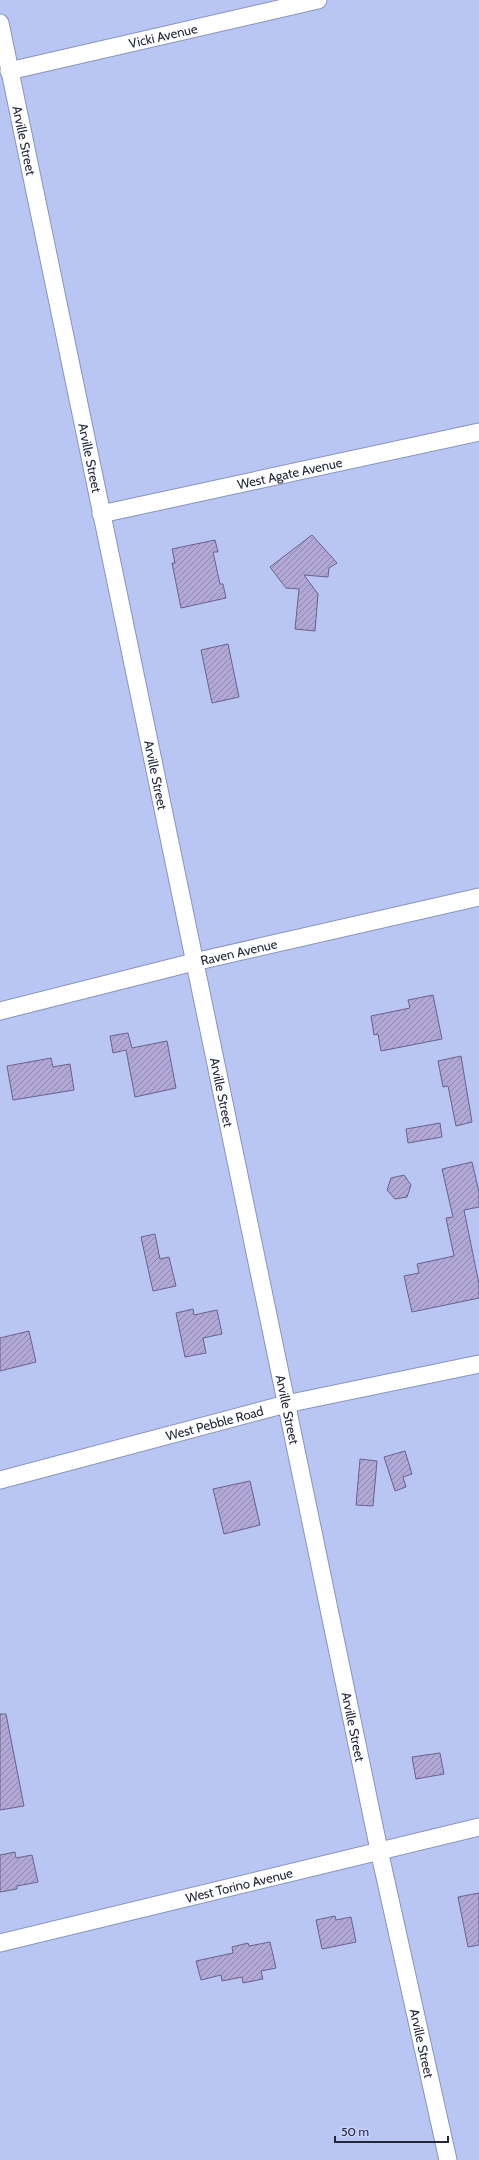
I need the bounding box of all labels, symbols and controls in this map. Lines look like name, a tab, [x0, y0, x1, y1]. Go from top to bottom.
street label: Vicki Avenue	[127, 20, 199, 51]
street label: Arville Street	[9, 104, 39, 177]
street label: Arville Street	[75, 422, 105, 494]
street label: West Agate Avenue	[236, 454, 344, 492]
street label: Arville Street	[141, 739, 171, 812]
street label: Raven Avenue	[199, 935, 279, 968]
street label: Arville Street	[207, 1056, 237, 1129]
street label: Arville Street	[273, 1373, 303, 1446]
street label: West Pebble Road	[164, 1402, 265, 1444]
street label: Arville Street	[338, 1691, 369, 1763]
street label: West Torino Avenue	[184, 1864, 295, 1906]
street label: Arville Street	[407, 2007, 438, 2080]
scale bar	[335, 2118, 448, 2144]
text: 50 m	[341, 2124, 369, 2139]

